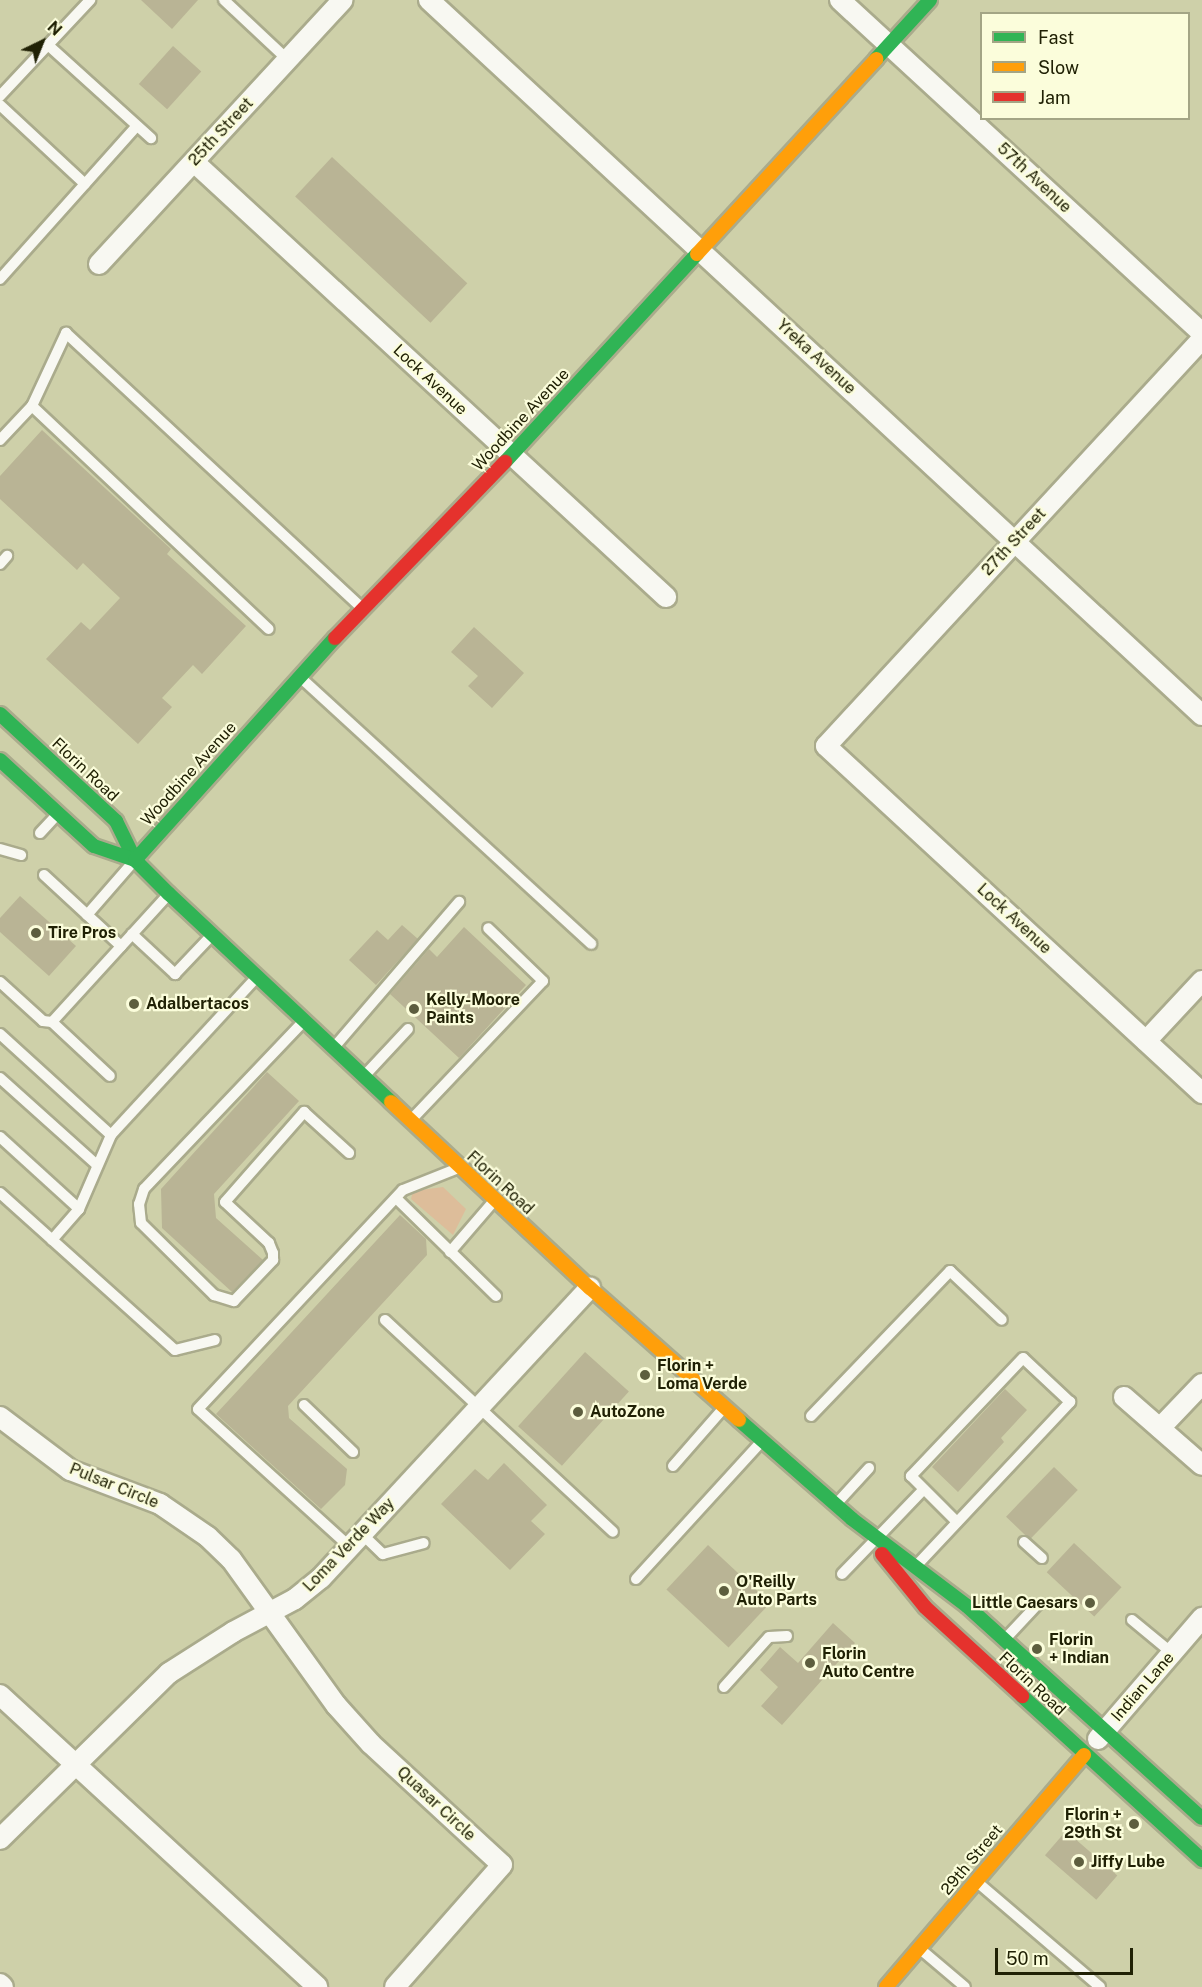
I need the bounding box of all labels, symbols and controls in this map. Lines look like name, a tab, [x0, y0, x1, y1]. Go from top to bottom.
north arrow	[12, 12, 72, 72]
legend	[980, 12, 1190, 120]
text: N	[44, 17, 66, 40]
text: Fast	[1038, 27, 1074, 48]
text: Slow	[1038, 57, 1079, 78]
text: Jam	[1038, 87, 1071, 108]
street label: 25th Street	[185, 94, 257, 170]
street label: 57th Avenue	[993, 139, 1075, 217]
street label: Yreka Avenue	[772, 316, 860, 398]
street label: Lock Avenue	[389, 341, 471, 419]
street label: Woodbine Avenue	[469, 365, 573, 475]
street label: 27th Street	[978, 504, 1050, 580]
street label: Woodbine Avenue	[137, 718, 241, 830]
street label: Florin Road	[48, 734, 122, 806]
street label: Lock Avenue	[973, 880, 1055, 958]
place label: Tire Pros	[48, 923, 116, 943]
marker: Tire Pros	[29, 926, 43, 940]
place label: Kelly-Moore Paints	[426, 990, 520, 1028]
place label: Adalbertacos	[146, 994, 249, 1014]
marker: Adalbertacos	[127, 997, 141, 1011]
marker: Kelly-Moore Paints	[407, 1002, 421, 1016]
street label: Florin Road	[463, 1147, 537, 1219]
place label: Florin + Loma Verde	[657, 1356, 747, 1394]
marker: Florin + Loma Verde	[638, 1368, 652, 1382]
place label: AutoZone	[590, 1402, 665, 1422]
marker: AutoZone	[571, 1405, 585, 1419]
street label: Pulsar Circle	[67, 1459, 161, 1513]
street label: Loma Verde Way	[299, 1494, 399, 1596]
place label: O'Reilly Auto Parts	[736, 1572, 817, 1610]
marker: O'Reilly Auto Parts	[717, 1584, 731, 1598]
place label: Little Caesars	[972, 1593, 1078, 1613]
marker: Little Caesars	[1083, 1596, 1097, 1610]
place label: Florin + Indian	[1049, 1630, 1109, 1668]
marker: Florin + Indian	[1030, 1642, 1044, 1656]
place label: Florin Auto Centre	[822, 1644, 915, 1682]
street label: Florin Road	[995, 1648, 1069, 1720]
street label: Indian Lane	[1108, 1648, 1178, 1726]
marker: Florin Auto Centre	[803, 1656, 817, 1670]
street label: Quasar Circle	[393, 1763, 479, 1845]
place label: Florin + 29th St	[1064, 1805, 1122, 1843]
marker: Florin + 29th St	[1127, 1817, 1141, 1831]
street label: 29th Street	[937, 1821, 1007, 1899]
place label: Jiffy Lube	[1091, 1852, 1165, 1872]
marker: Jiffy Lube	[1072, 1855, 1086, 1869]
scale bar	[998, 1936, 1136, 1974]
text: 50 m	[1006, 1948, 1049, 1969]

